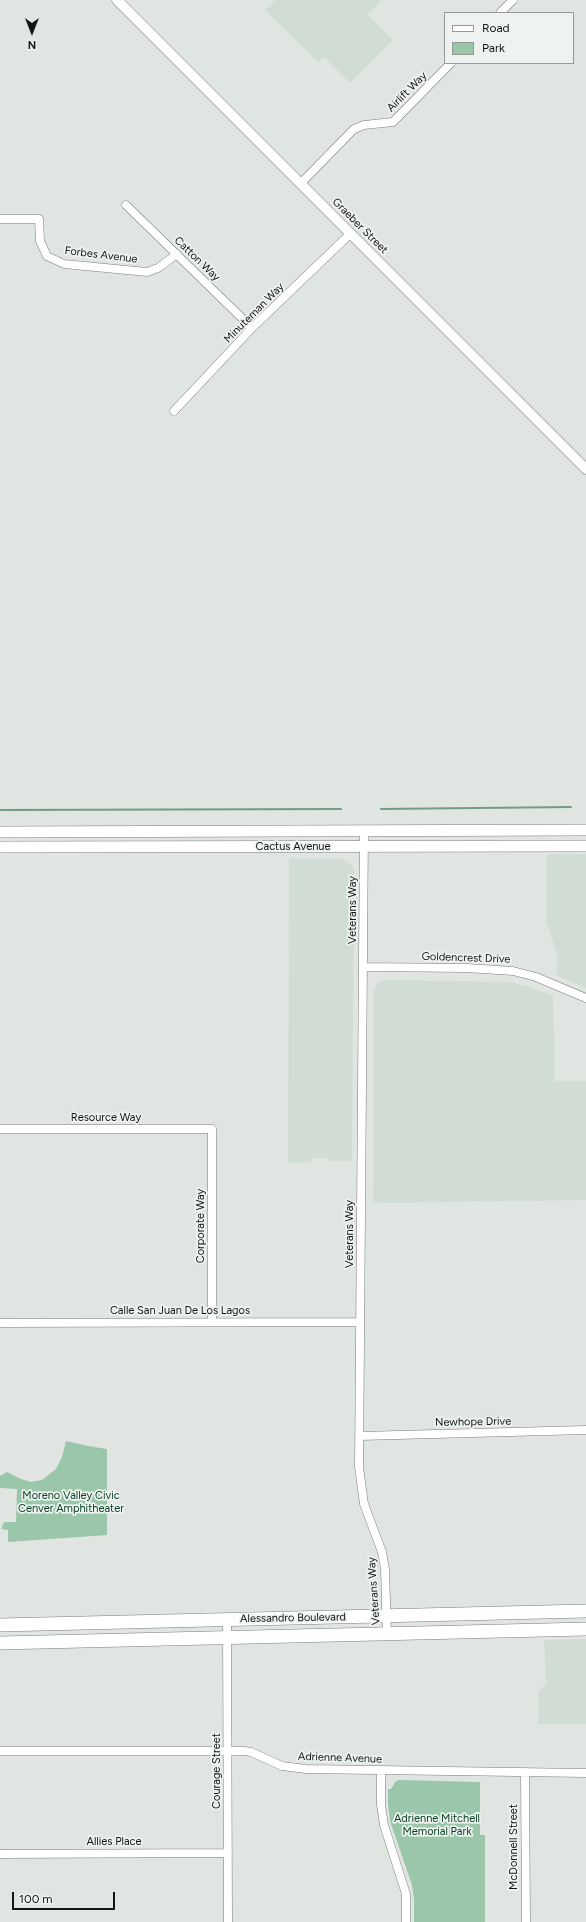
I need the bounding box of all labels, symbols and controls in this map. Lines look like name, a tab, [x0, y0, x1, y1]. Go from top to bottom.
north arrow	[12, 12, 52, 52]
legend	[444, 12, 574, 64]
text: Road	[482, 21, 510, 35]
text: N	[28, 38, 36, 51]
text: Park	[482, 41, 505, 55]
street label: Airlift Way	[384, 69, 430, 115]
street label: Graeber Street	[329, 195, 391, 257]
street label: Catton Way	[171, 234, 223, 284]
street label: Forbes Avenue	[64, 244, 138, 266]
street label: Minuteman Way	[221, 280, 287, 346]
street label: Cactus Avenue	[256, 840, 330, 854]
street label: Veterans Way	[346, 876, 360, 944]
street label: Goldencrest Drive	[421, 950, 511, 966]
street label: Resource Way	[71, 1111, 141, 1125]
street label: Corporate Way	[194, 1189, 208, 1263]
street label: Veterans Way	[343, 1200, 357, 1268]
street label: Calle San Juan De Los Lagos	[110, 1304, 250, 1318]
street label: Newhope Drive	[435, 1415, 511, 1429]
park label: Moreno Valley Civic Cenver Amphitheater	[18, 1489, 124, 1515]
street label: Veterans Way	[365, 1557, 383, 1625]
street label: Alessandro Boulevard	[240, 1610, 346, 1626]
street label: Courage Street	[210, 1733, 224, 1809]
street label: Adrienne Avenue	[298, 1750, 382, 1766]
street label: McDonnell Street	[507, 1804, 521, 1890]
park label: Adrienne Mitchell Memorial Park	[394, 1812, 480, 1838]
street label: Allies Place	[86, 1835, 142, 1849]
scale bar	[14, 1884, 117, 1910]
text: 100 m	[19, 1892, 53, 1906]

